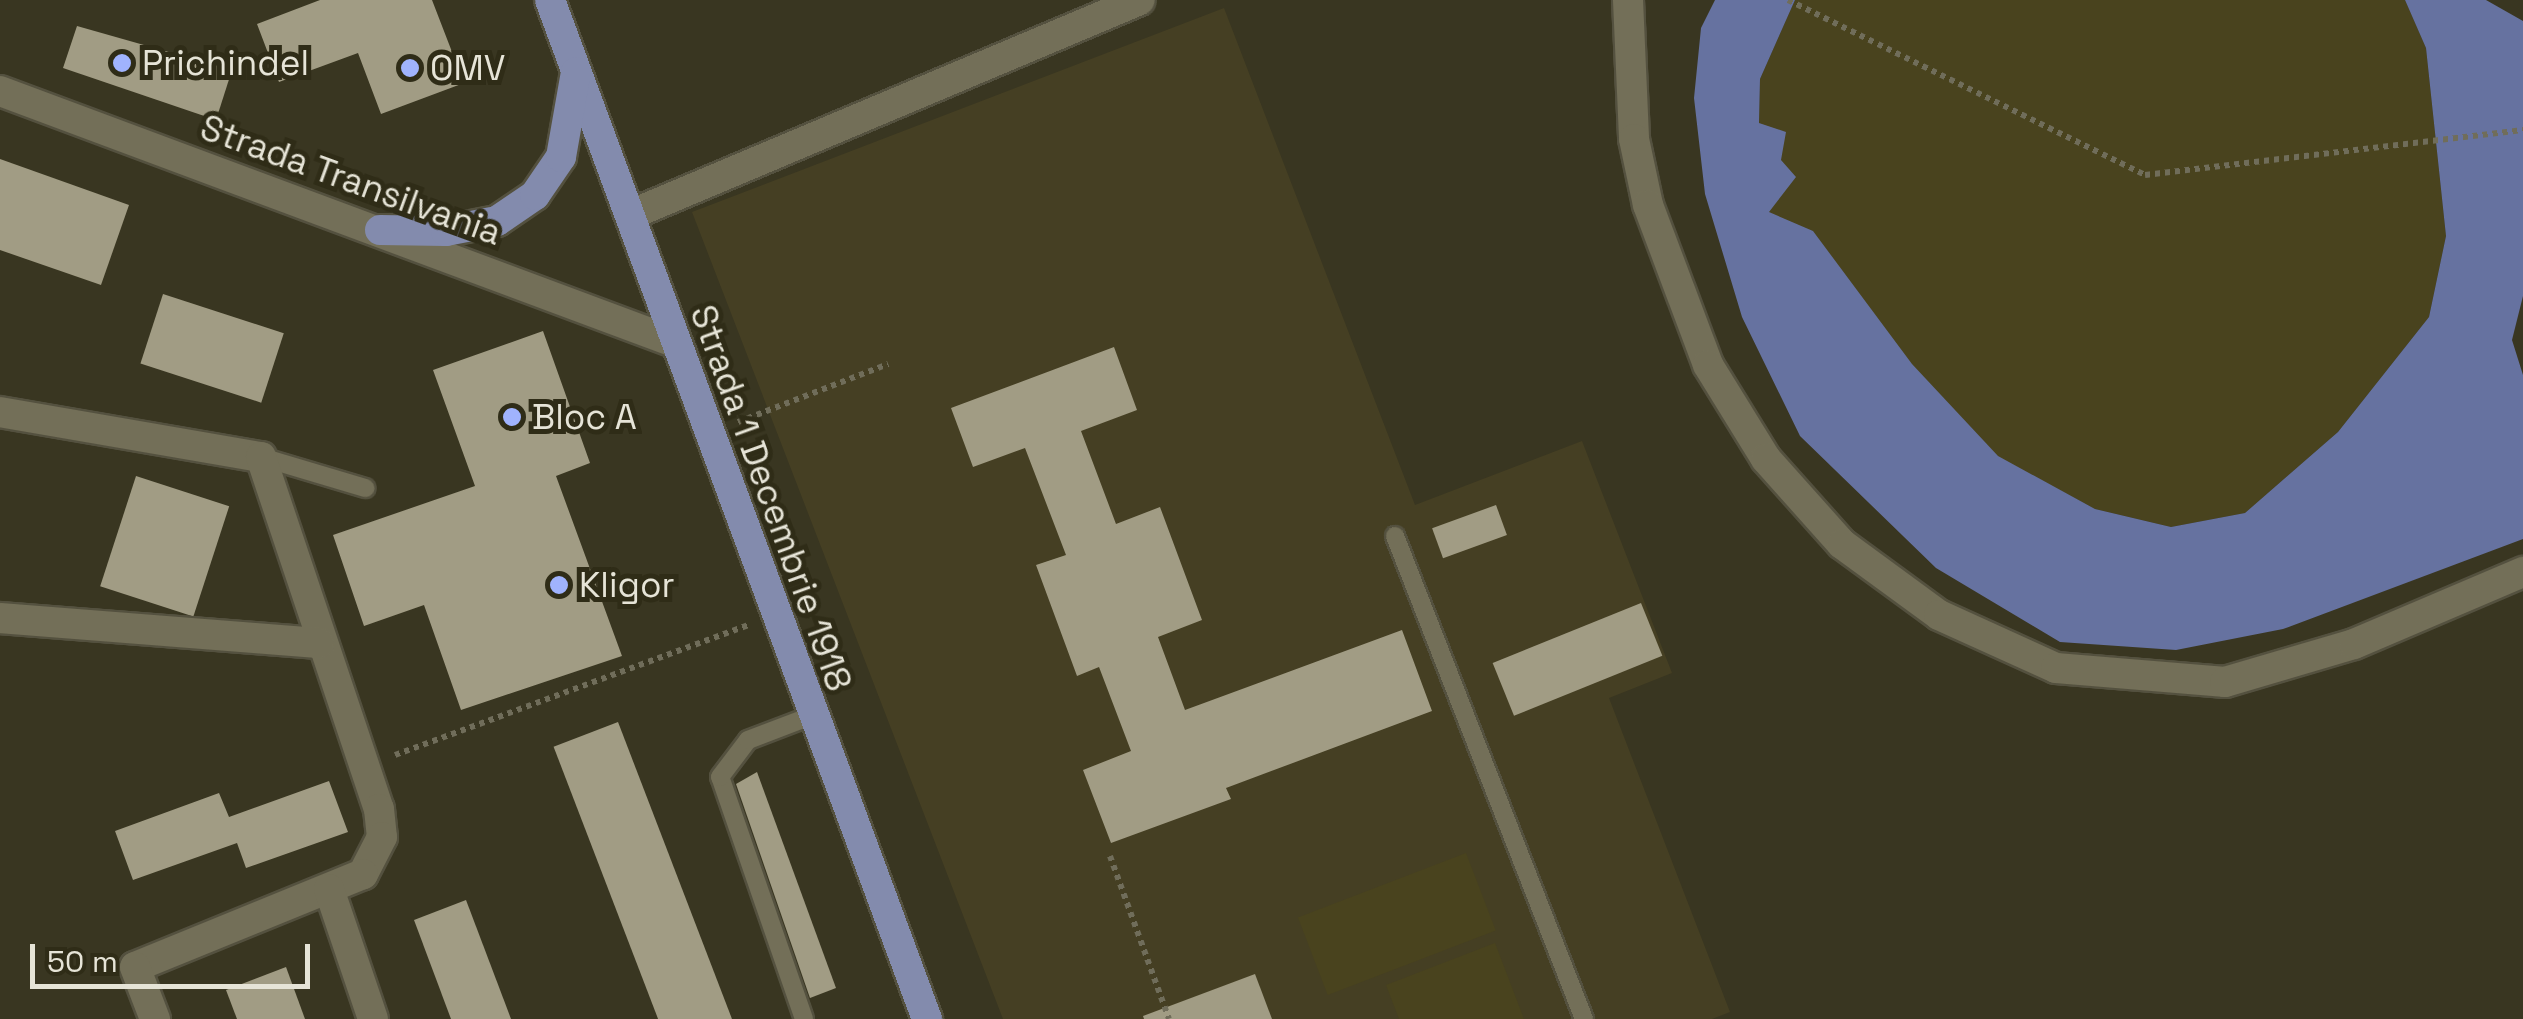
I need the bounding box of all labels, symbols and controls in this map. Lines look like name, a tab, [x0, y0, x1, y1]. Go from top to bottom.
place label: Prichindel	[142, 42, 309, 84]
place label: OMV	[430, 47, 505, 89]
marker: Prichindel	[111, 52, 133, 74]
marker: OMV	[399, 57, 421, 79]
street label: Strada Transilvania	[195, 106, 507, 254]
street label: Strada 1 Decembrie 1918	[682, 299, 860, 697]
place label: Bloc A	[532, 396, 637, 438]
marker: Bloc A	[501, 406, 523, 428]
place label: Kligor	[579, 564, 675, 606]
marker: Kligor	[548, 574, 570, 596]
scale bar	[35, 924, 315, 986]
text: 50 m	[47, 942, 118, 981]

